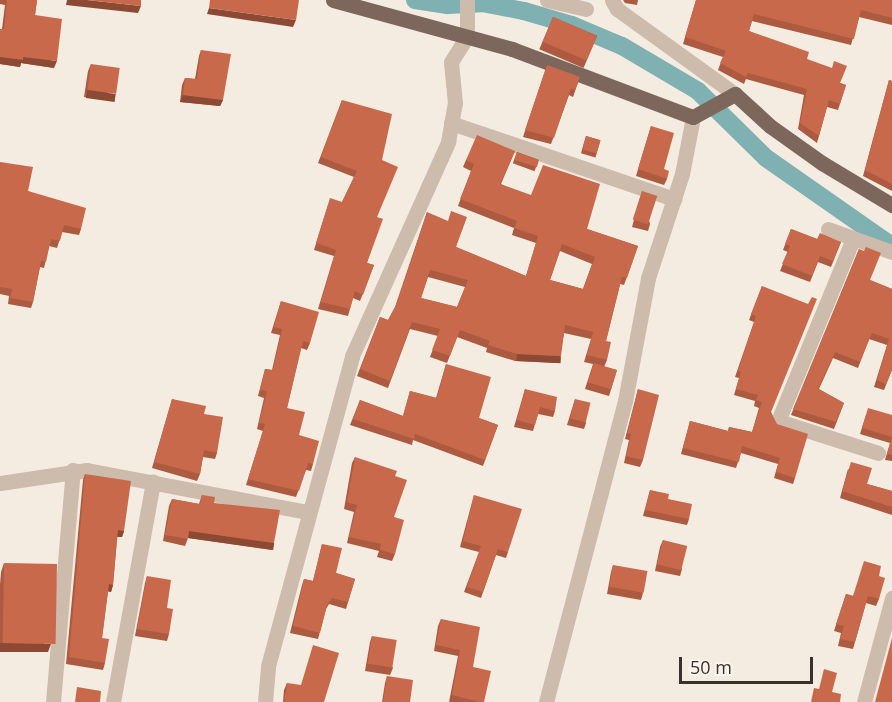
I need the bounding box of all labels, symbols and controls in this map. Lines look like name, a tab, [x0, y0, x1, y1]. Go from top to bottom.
scale bar	[682, 645, 816, 683]
text: 50 m	[690, 655, 732, 679]

